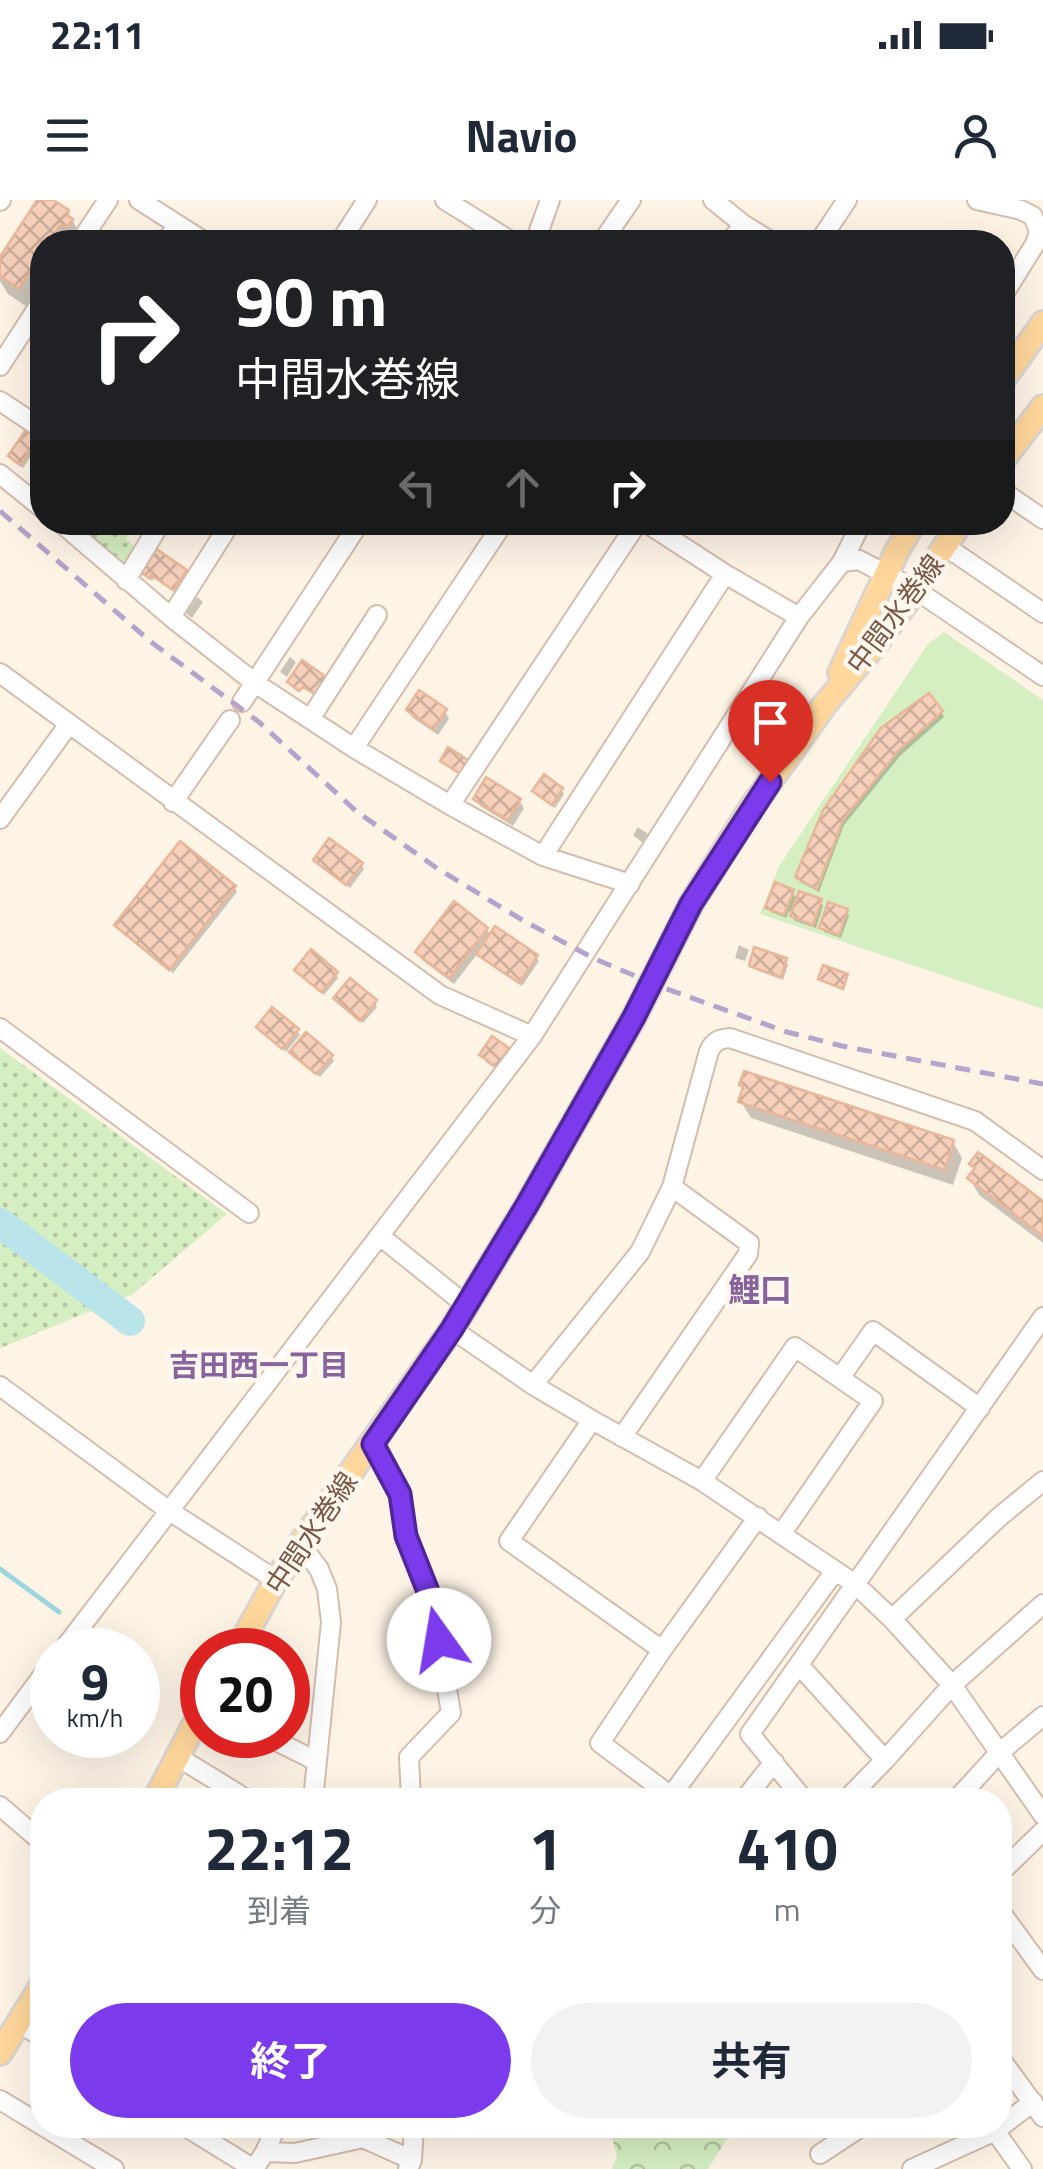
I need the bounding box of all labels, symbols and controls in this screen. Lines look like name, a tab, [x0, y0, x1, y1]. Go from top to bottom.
text: 22:11	[50, 6, 145, 64]
text: Navio	[466, 101, 577, 169]
icon: menu	[40, 108, 95, 163]
icon: person	[948, 108, 1003, 163]
text: 90 m	[235, 247, 388, 353]
icon: right	[70, 270, 200, 400]
text: 中間水巻線	[235, 344, 460, 412]
icon: left	[390, 460, 445, 515]
icon: ahead	[495, 460, 550, 515]
icon: right	[600, 460, 655, 515]
street label: 中間水巻線	[835, 545, 954, 683]
pin	[728, 680, 813, 783]
icon: arrive	[743, 695, 798, 750]
district label: 鯉口	[728, 1265, 792, 1313]
district label: 吉田西一丁目	[169, 1342, 349, 1388]
street label: 中間水巻線	[254, 1463, 368, 1603]
position arrow	[387, 1588, 491, 1692]
speed limit sign: 20	[180, 1628, 310, 1758]
text: 9	[81, 1643, 109, 1719]
text: km/h	[67, 1699, 123, 1737]
text: 22:12	[204, 1802, 354, 1893]
text: 1	[529, 1802, 562, 1893]
text: 410	[737, 1802, 838, 1893]
text: m	[774, 1885, 801, 1933]
text: 到着	[247, 1886, 311, 1934]
text: 分	[529, 1886, 561, 1934]
button: 終了	[70, 2003, 511, 2118]
button: 共有	[531, 2003, 972, 2118]

